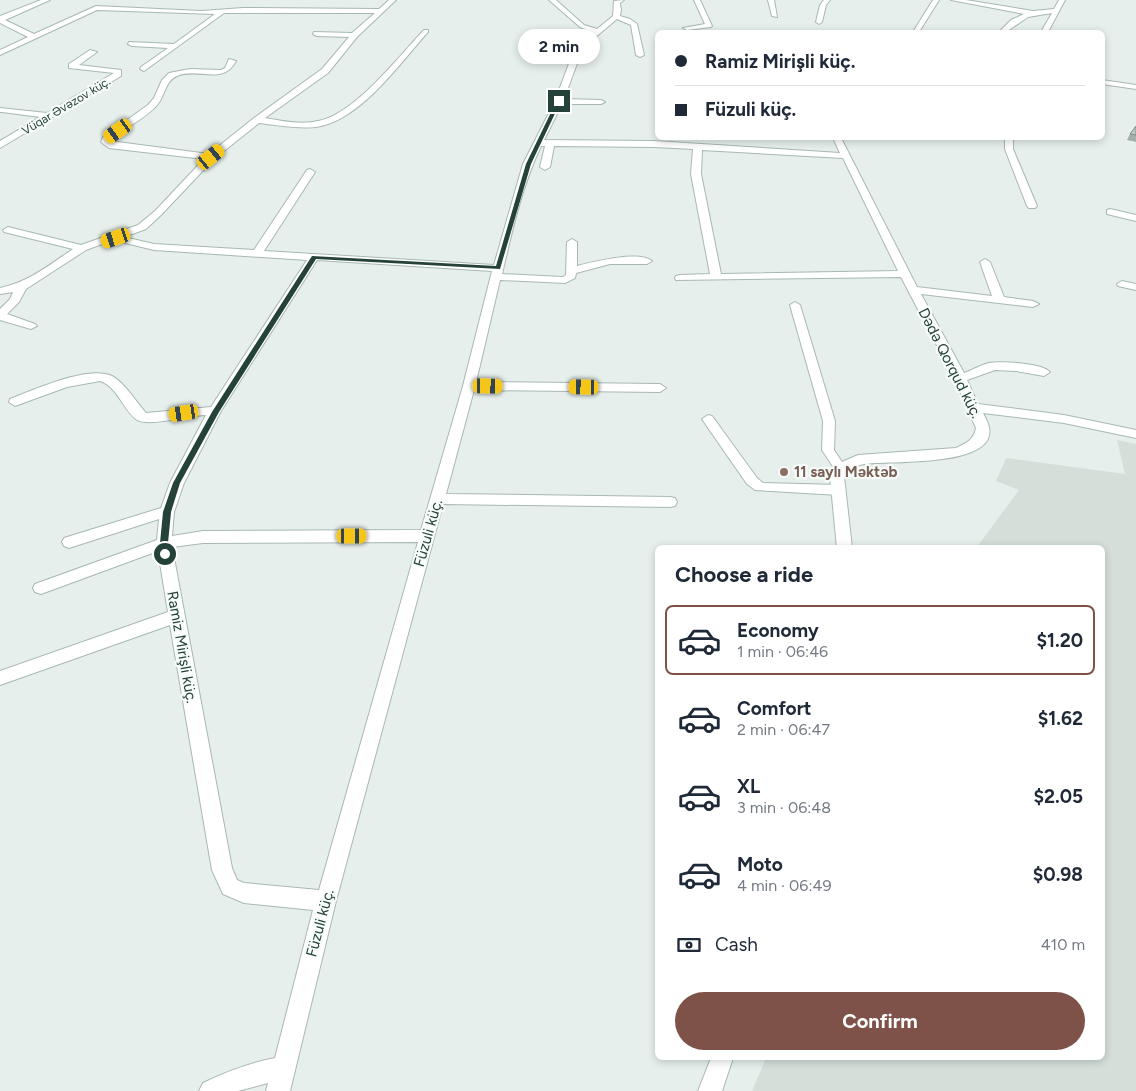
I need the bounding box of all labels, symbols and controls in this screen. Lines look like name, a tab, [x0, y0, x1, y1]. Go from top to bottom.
callout: 2 min	[518, 28, 600, 64]
text: 2 min	[539, 37, 579, 56]
text: Ramiz Mirişli küç.	[705, 50, 855, 73]
street label: Vüqar Əvəzov küç.	[19, 74, 113, 138]
route end	[548, 90, 570, 112]
text: Füzuli küç.	[705, 98, 796, 121]
car	[101, 116, 134, 146]
car	[194, 142, 227, 172]
car	[99, 226, 132, 250]
street label: Dədə Qorqud küç.	[914, 305, 986, 421]
car	[472, 378, 503, 394]
car	[568, 379, 599, 395]
car	[168, 403, 199, 423]
place label: 11 saylı Məktəb	[794, 463, 897, 481]
marker: 11 saylı Məktəb	[778, 466, 790, 478]
street label: Füzuli küç.	[410, 497, 446, 569]
car	[337, 529, 367, 544]
route start	[154, 543, 176, 565]
text: Choose a ride	[675, 561, 813, 588]
street label: Ramiz Mirişli küç.	[163, 590, 201, 704]
icon: car	[677, 618, 722, 663]
text: Economy	[737, 619, 819, 642]
text: $1.20	[1036, 629, 1083, 652]
text: 1 min · 06:46	[737, 642, 828, 661]
icon: car	[677, 696, 722, 741]
text: Comfort	[737, 697, 812, 720]
text: $1.62	[1038, 707, 1083, 730]
text: 2 min · 06:47	[737, 720, 830, 739]
icon: car	[677, 774, 722, 819]
text: XL	[737, 775, 760, 798]
text: $2.05	[1033, 785, 1083, 808]
text: 3 min · 06:48	[737, 798, 831, 817]
icon: car	[677, 852, 722, 897]
text: Moto	[737, 853, 783, 876]
text: $0.98	[1033, 863, 1083, 886]
text: 4 min · 06:49	[737, 876, 831, 895]
street label: Füzuli küç.	[302, 887, 338, 959]
icon: cash	[675, 931, 703, 959]
text: Cash	[715, 933, 758, 956]
text: 410 m	[1041, 935, 1085, 954]
button: Confirm	[675, 992, 1085, 1050]

